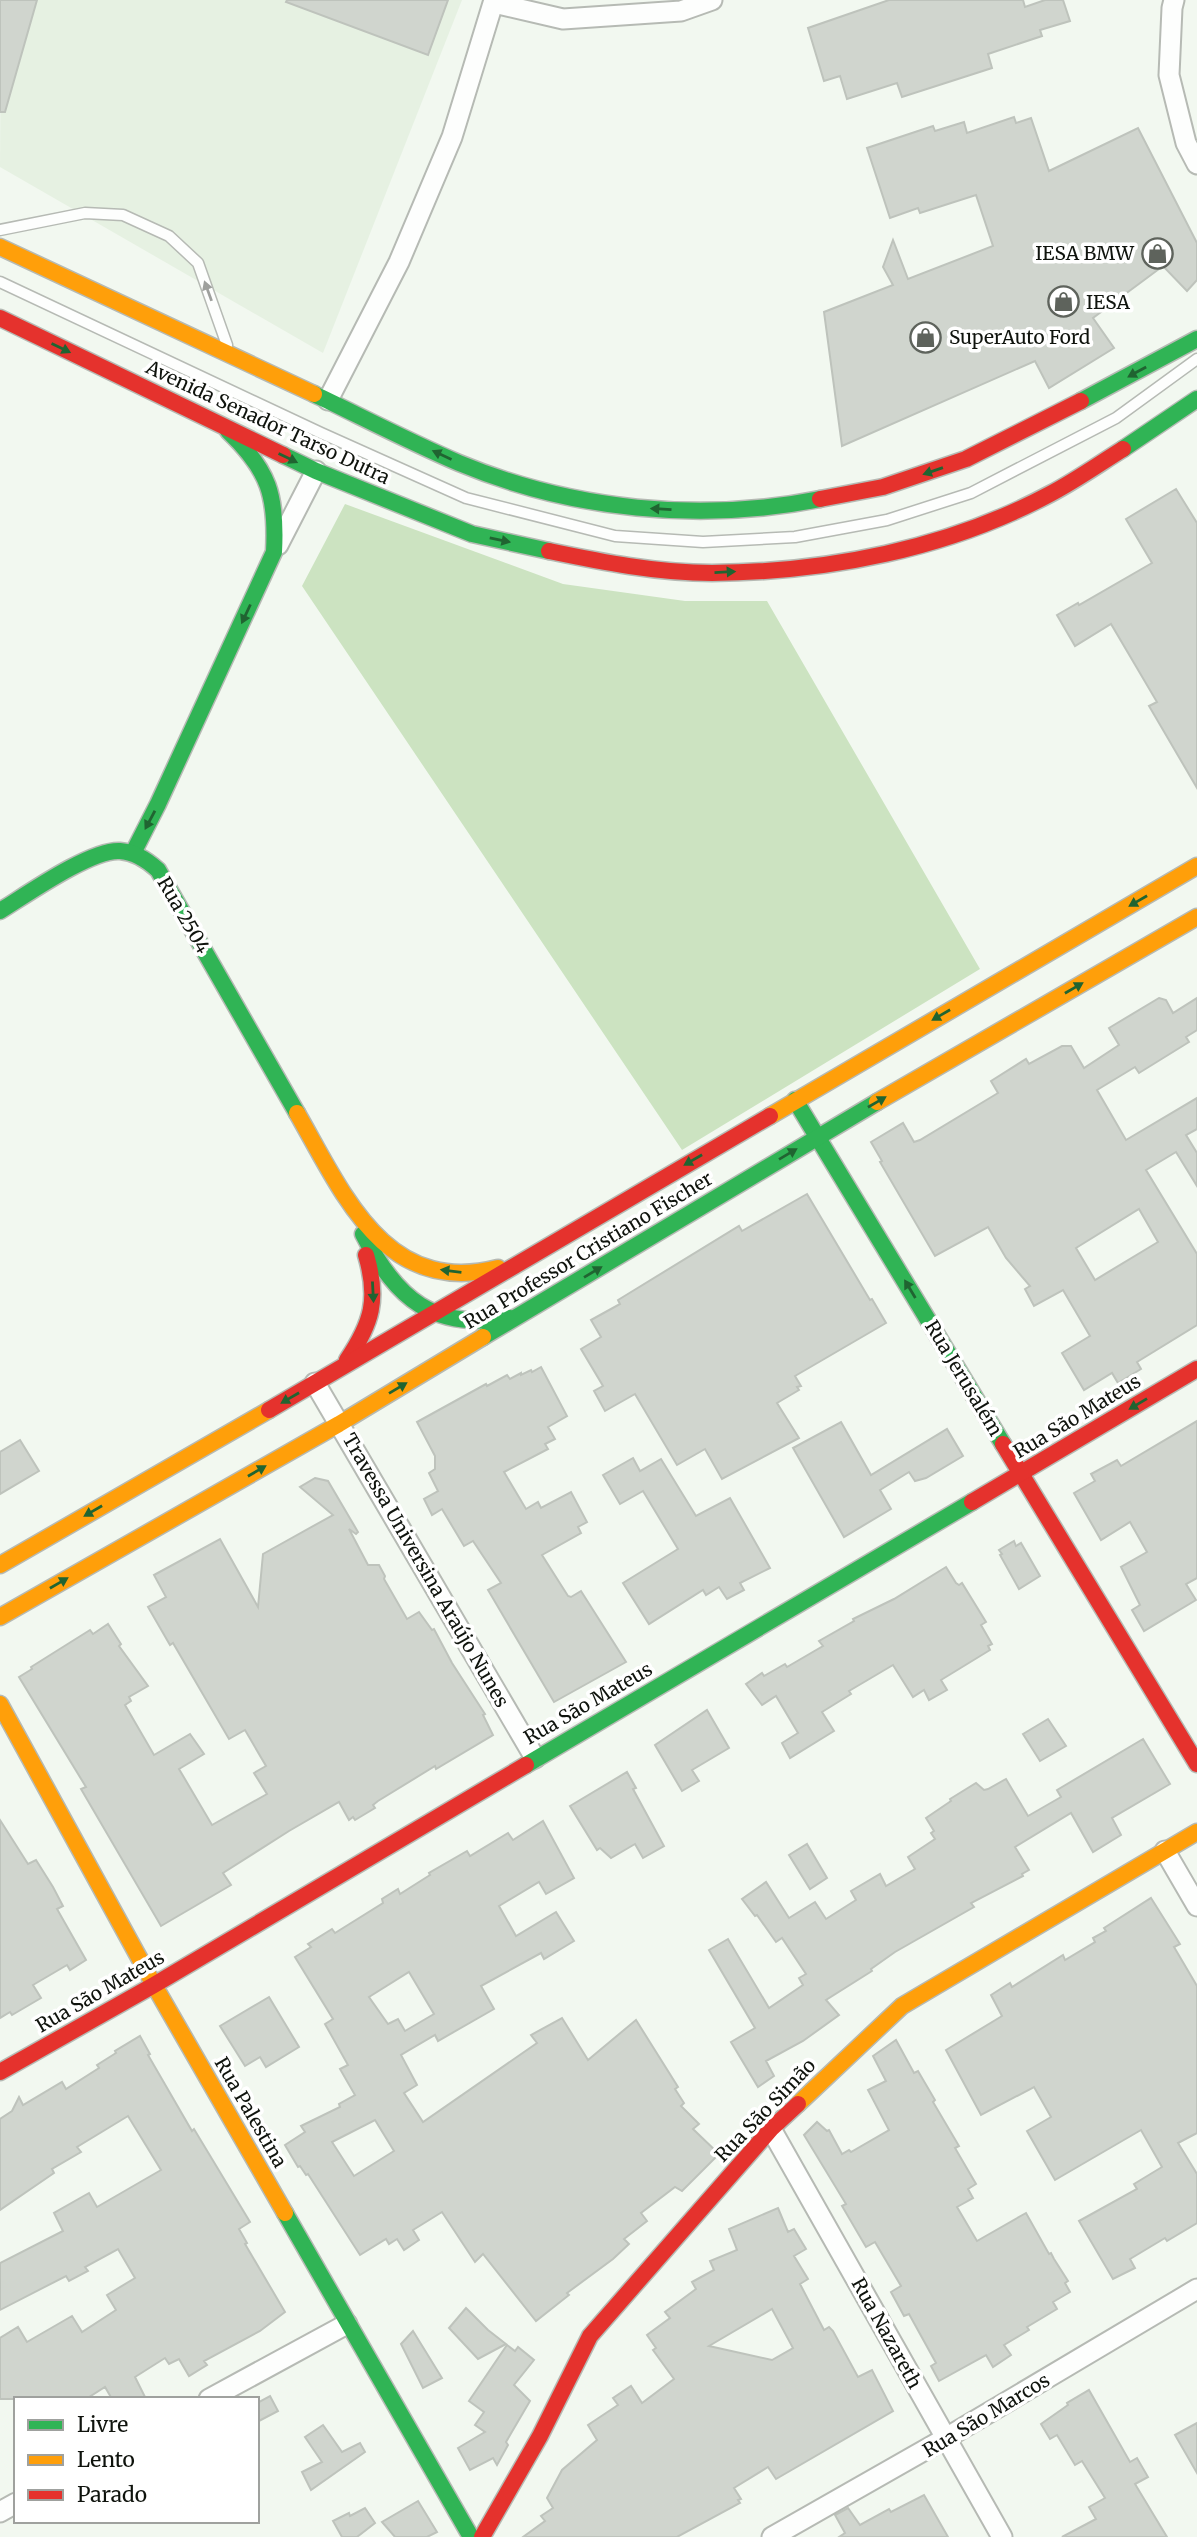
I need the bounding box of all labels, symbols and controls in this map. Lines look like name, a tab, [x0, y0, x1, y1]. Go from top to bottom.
shop icon: IESA BMW	[1140, 236, 1174, 270]
place label: IESA BMW	[1035, 241, 1135, 265]
one-way arrow	[202, 280, 213, 301]
shop icon: IESA	[1046, 285, 1080, 319]
place label: IESA	[1086, 290, 1130, 314]
shop icon: SuperAuto Ford	[909, 320, 943, 354]
place label: SuperAuto Ford	[949, 325, 1090, 349]
one-way arrow	[51, 343, 71, 354]
street label: Avenida Senador Tarso Dutra	[141, 354, 394, 489]
one-way arrow	[1127, 366, 1147, 378]
one-way arrow	[432, 449, 452, 460]
one-way arrow	[278, 452, 298, 464]
one-way arrow	[922, 466, 943, 476]
one-way arrow	[650, 504, 672, 515]
one-way arrow	[489, 534, 511, 545]
one-way arrow	[714, 566, 736, 577]
one-way arrow	[240, 603, 251, 624]
one-way arrow	[144, 810, 156, 830]
street label: Rua 2504	[152, 872, 216, 958]
one-way arrow	[1128, 895, 1148, 907]
one-way arrow	[1065, 982, 1084, 994]
one-way arrow	[932, 1009, 951, 1021]
one-way arrow	[868, 1096, 887, 1108]
one-way arrow	[779, 1148, 798, 1161]
one-way arrow	[684, 1154, 703, 1166]
street label: Rua Professor Cristiano Fischer	[459, 1166, 717, 1334]
one-way arrow	[440, 1265, 462, 1276]
one-way arrow	[584, 1265, 603, 1278]
one-way arrow	[904, 1279, 917, 1298]
one-way arrow	[368, 1281, 379, 1303]
street label: Rua Jerusalém	[920, 1316, 1008, 1440]
street label: Rua São Mateus	[1009, 1369, 1145, 1463]
one-way arrow	[388, 1382, 407, 1395]
one-way arrow	[280, 1391, 300, 1403]
one-way arrow	[1129, 1397, 1148, 1410]
street label: Travessa Universina Araújo Nunes	[338, 1429, 514, 1711]
one-way arrow	[247, 1465, 267, 1477]
one-way arrow	[83, 1505, 103, 1517]
one-way arrow	[50, 1577, 69, 1589]
street label: Rua São Mateus	[520, 1657, 656, 1749]
street label: Rua São Mateus	[32, 1945, 168, 2037]
street label: Rua Palestina	[210, 2052, 292, 2172]
street label: Rua São Simão	[710, 2053, 820, 2167]
street label: Rua Nazareth	[847, 2273, 928, 2393]
street label: Rua São Marcos	[918, 2368, 1054, 2462]
legend	[14, 2397, 259, 2523]
text: Livre	[77, 2411, 128, 2438]
text: Lento	[77, 2446, 135, 2473]
text: Parado	[77, 2481, 147, 2508]

